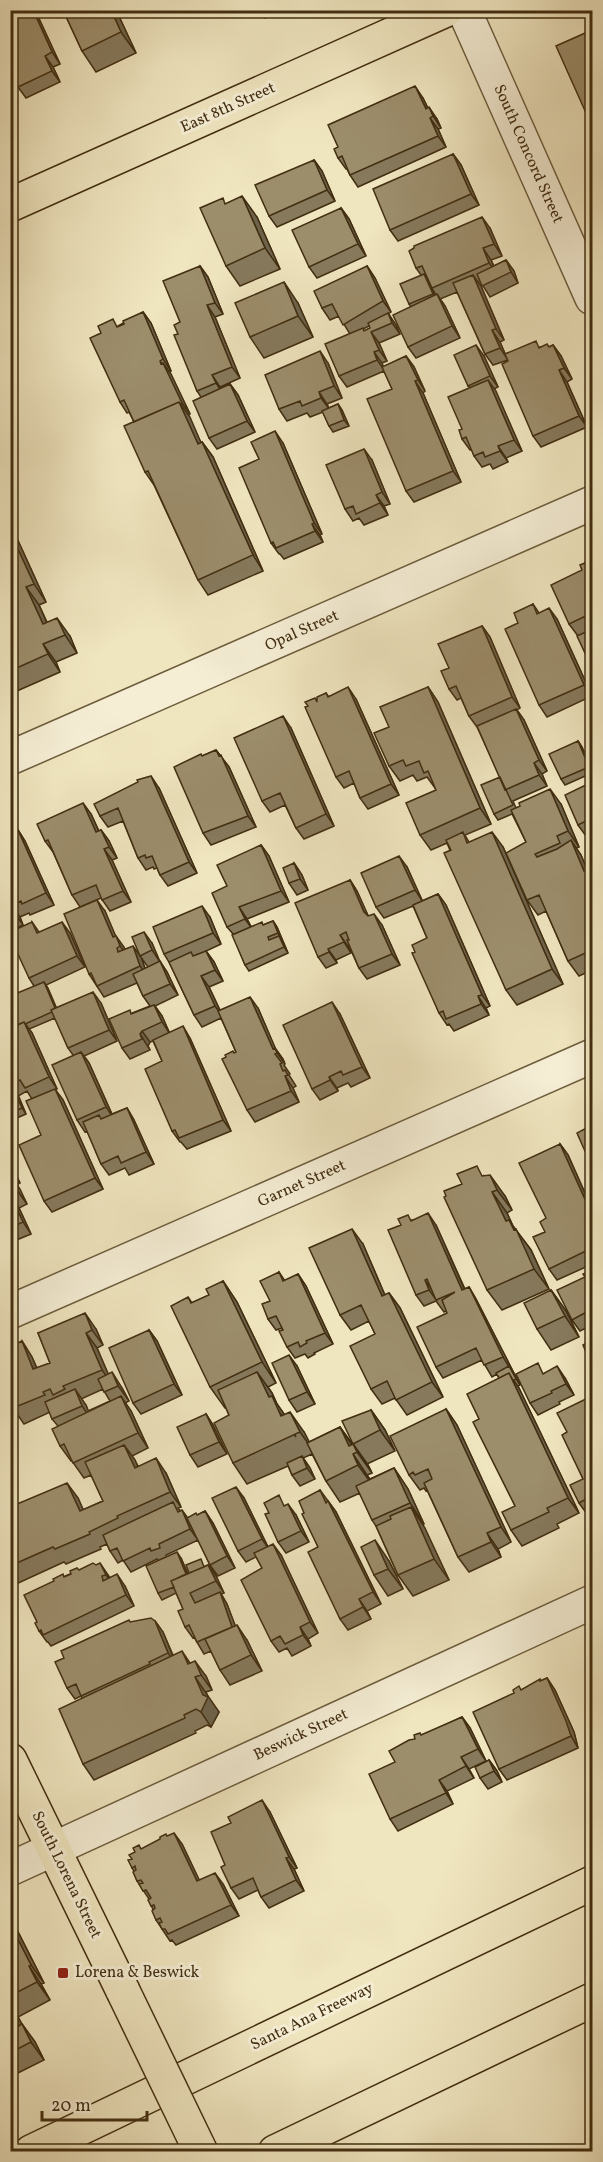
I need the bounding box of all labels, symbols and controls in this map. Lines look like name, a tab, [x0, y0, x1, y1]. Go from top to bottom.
street label: East 8th Street	[177, 77, 279, 139]
street label: South Concord Street	[487, 81, 569, 227]
street label: Opal Street	[262, 605, 343, 657]
street label: Garnet Street	[254, 1155, 350, 1213]
street label: Beswick Street	[250, 1703, 352, 1766]
street label: South Lorena Street	[26, 1808, 107, 1943]
place label: Lorena & Beswick	[75, 1962, 200, 1984]
marker: Lorena & Beswick	[56, 1966, 70, 1980]
street label: Santa Ana Freeway	[247, 1978, 377, 2056]
scale bar	[42, 2084, 147, 2122]
text: 20 m	[51, 2094, 91, 2119]

